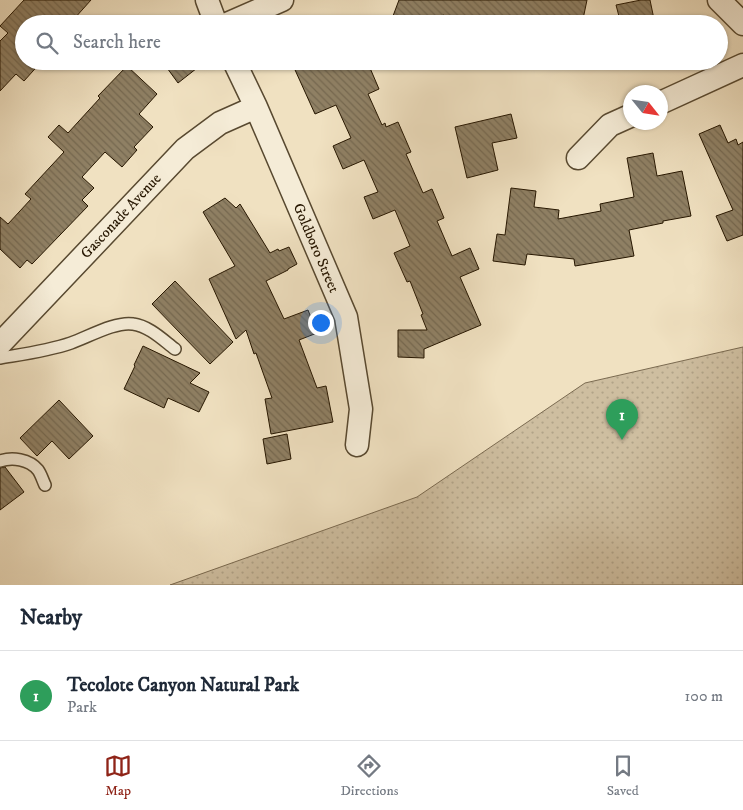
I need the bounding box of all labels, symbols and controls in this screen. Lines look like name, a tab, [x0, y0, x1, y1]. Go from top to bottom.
search box	[15, 15, 728, 70]
icon: search	[33, 29, 61, 57]
text: Search here	[73, 31, 161, 54]
north arrow	[623, 85, 668, 130]
street label: Gasconade Avenue	[77, 169, 165, 263]
street label: Goldboro Street	[289, 200, 343, 296]
your location	[308, 310, 334, 336]
pin: 1	[606, 399, 638, 440]
text: Nearby	[20, 605, 82, 631]
text: Tecolote Canyon Natural Park	[67, 674, 299, 697]
text: 1	[33, 686, 39, 706]
text: 100 m	[685, 686, 723, 706]
text: Park	[67, 697, 97, 717]
tab: Map	[104, 752, 132, 800]
tab: Directions	[340, 752, 398, 800]
tab: Saved	[607, 752, 639, 800]

